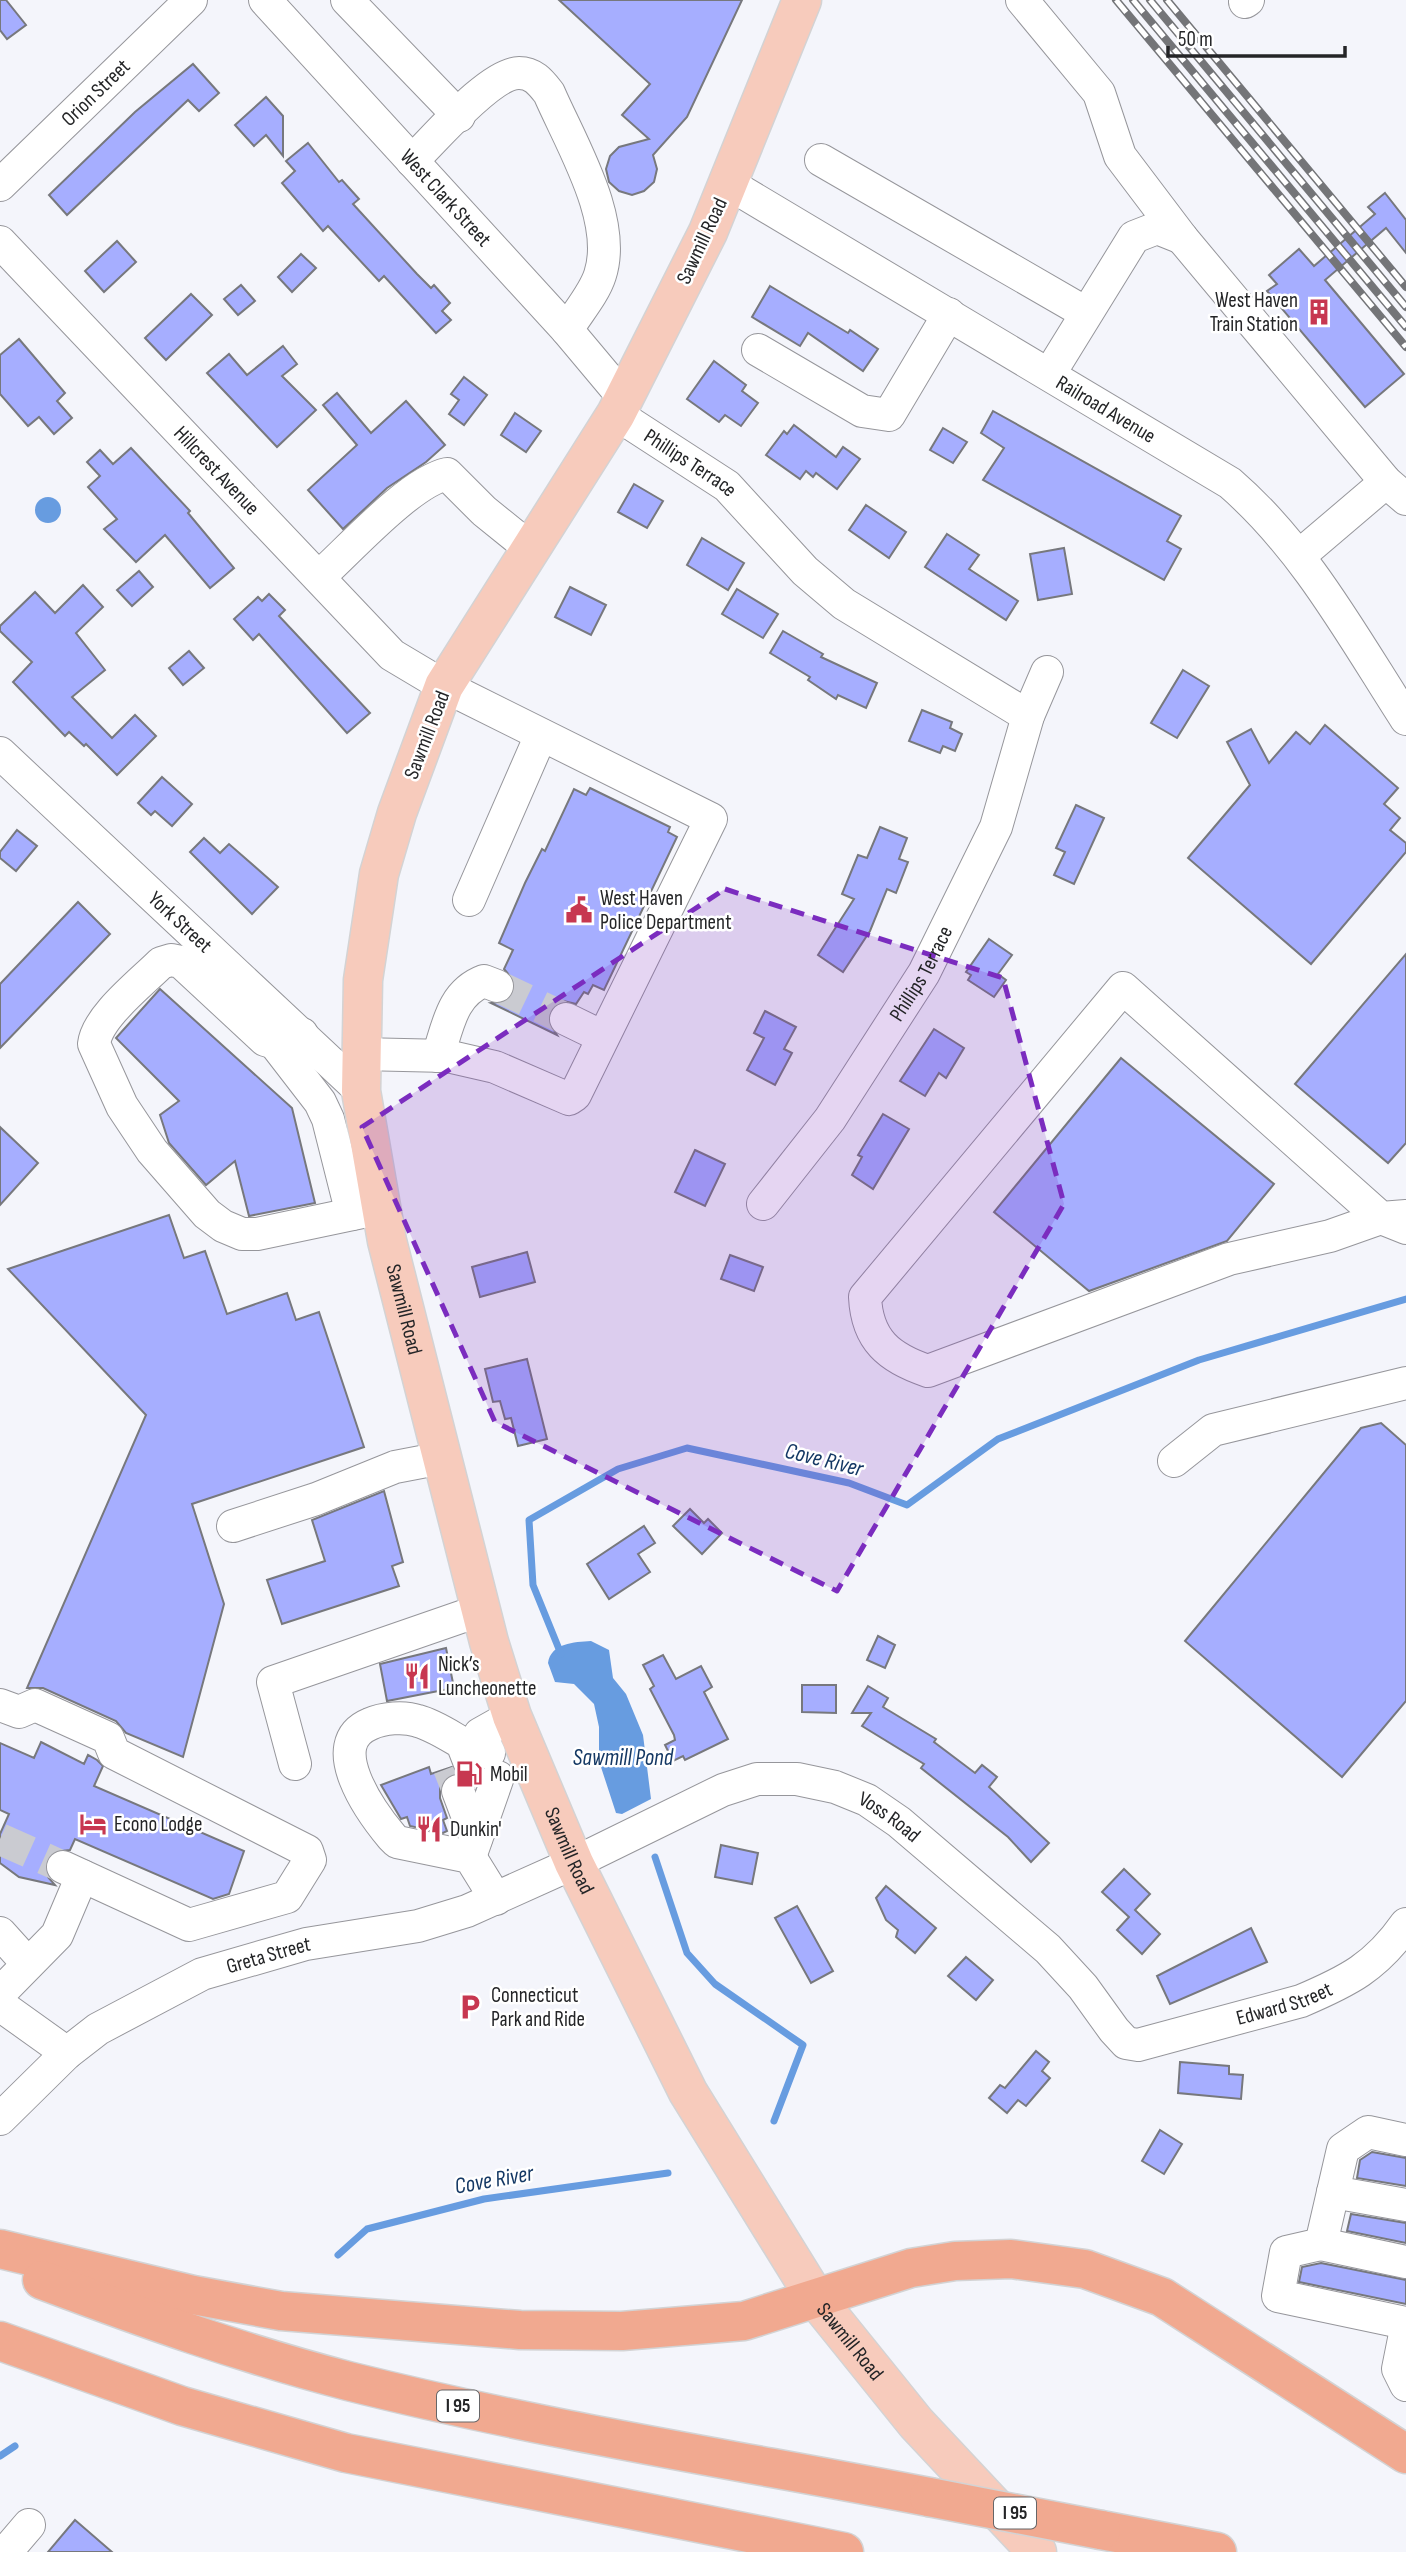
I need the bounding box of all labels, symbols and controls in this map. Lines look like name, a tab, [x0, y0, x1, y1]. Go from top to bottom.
scale bar	[1168, 14, 1345, 58]
text: 50 m	[1178, 27, 1213, 52]
street label: Orion Street	[56, 54, 135, 131]
street label: West Clark Street	[395, 144, 497, 252]
street label: Sawmill Road	[671, 194, 733, 288]
place label: West Haven Train Station	[1210, 288, 1298, 337]
building icon: West Haven Train Station	[1304, 297, 1334, 327]
street label: Railroad Avenue	[1052, 370, 1160, 448]
street label: Hillcrest Avenue	[169, 421, 265, 520]
street label: Phillips Terrace	[640, 423, 743, 502]
street label: Sawmill Road	[399, 687, 455, 783]
street label: York Street	[143, 886, 217, 958]
place label: West Haven Police Department	[600, 886, 732, 935]
public building icon: West Haven Police Department	[564, 895, 594, 925]
street label: Phillips Terrace	[884, 922, 958, 1026]
street label: Sawmill Road	[381, 1261, 428, 1357]
water label: Cove River	[782, 1437, 867, 1484]
place label: Nick’s Luncheonette	[438, 1652, 537, 1701]
restaurant icon: Nick’s Luncheonette	[402, 1661, 432, 1691]
water label: Sawmill Pond	[573, 1744, 674, 1772]
fuel station icon: Mobil	[454, 1759, 484, 1789]
place label: Mobil	[490, 1762, 528, 1787]
street label: Voss Road	[855, 1786, 926, 1847]
street label: Sawmill Road	[539, 1803, 600, 1898]
hotel icon: Econo Lodge	[78, 1809, 108, 1839]
place label: Econo Lodge	[114, 1812, 202, 1837]
restaurant icon: Dunkin'	[414, 1814, 444, 1844]
place label: Dunkin'	[450, 1817, 502, 1842]
street label: Greta Street	[223, 1931, 312, 1979]
street label: Edward Street	[1233, 1976, 1336, 2030]
place label: Connecticut Park and Ride	[491, 1983, 585, 2032]
parking icon: Connecticut Park and Ride	[455, 1992, 485, 2022]
water label: Cove River	[452, 2159, 537, 2201]
street label: Sawmill Road	[811, 2298, 889, 2385]
road number: I 95	[437, 2390, 479, 2422]
road number: I 95	[994, 2498, 1036, 2528]

